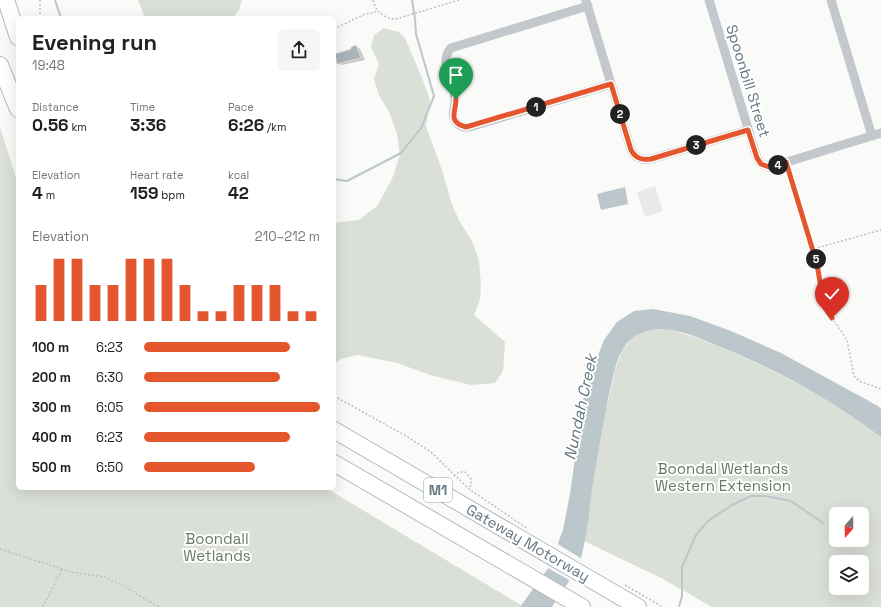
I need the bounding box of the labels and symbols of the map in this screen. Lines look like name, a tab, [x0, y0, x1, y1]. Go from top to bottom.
street label: Spoonbill Street	[722, 22, 775, 140]
pin	[439, 58, 473, 99]
pin: 1	[526, 97, 546, 117]
pin: 2	[610, 104, 630, 124]
pin: 3	[686, 135, 706, 155]
pin: 4	[768, 155, 788, 175]
pin: 5	[806, 249, 826, 269]
pin	[815, 277, 849, 318]
water label: Nundah Creek	[559, 350, 602, 462]
park label: Boondal Wetlands Western Extension	[655, 459, 791, 495]
road number: M1	[424, 478, 452, 502]
street label: Gateway Motorway	[463, 499, 594, 586]
north arrow	[829, 507, 869, 547]
park label: Boondall Wetlands	[183, 529, 251, 565]

